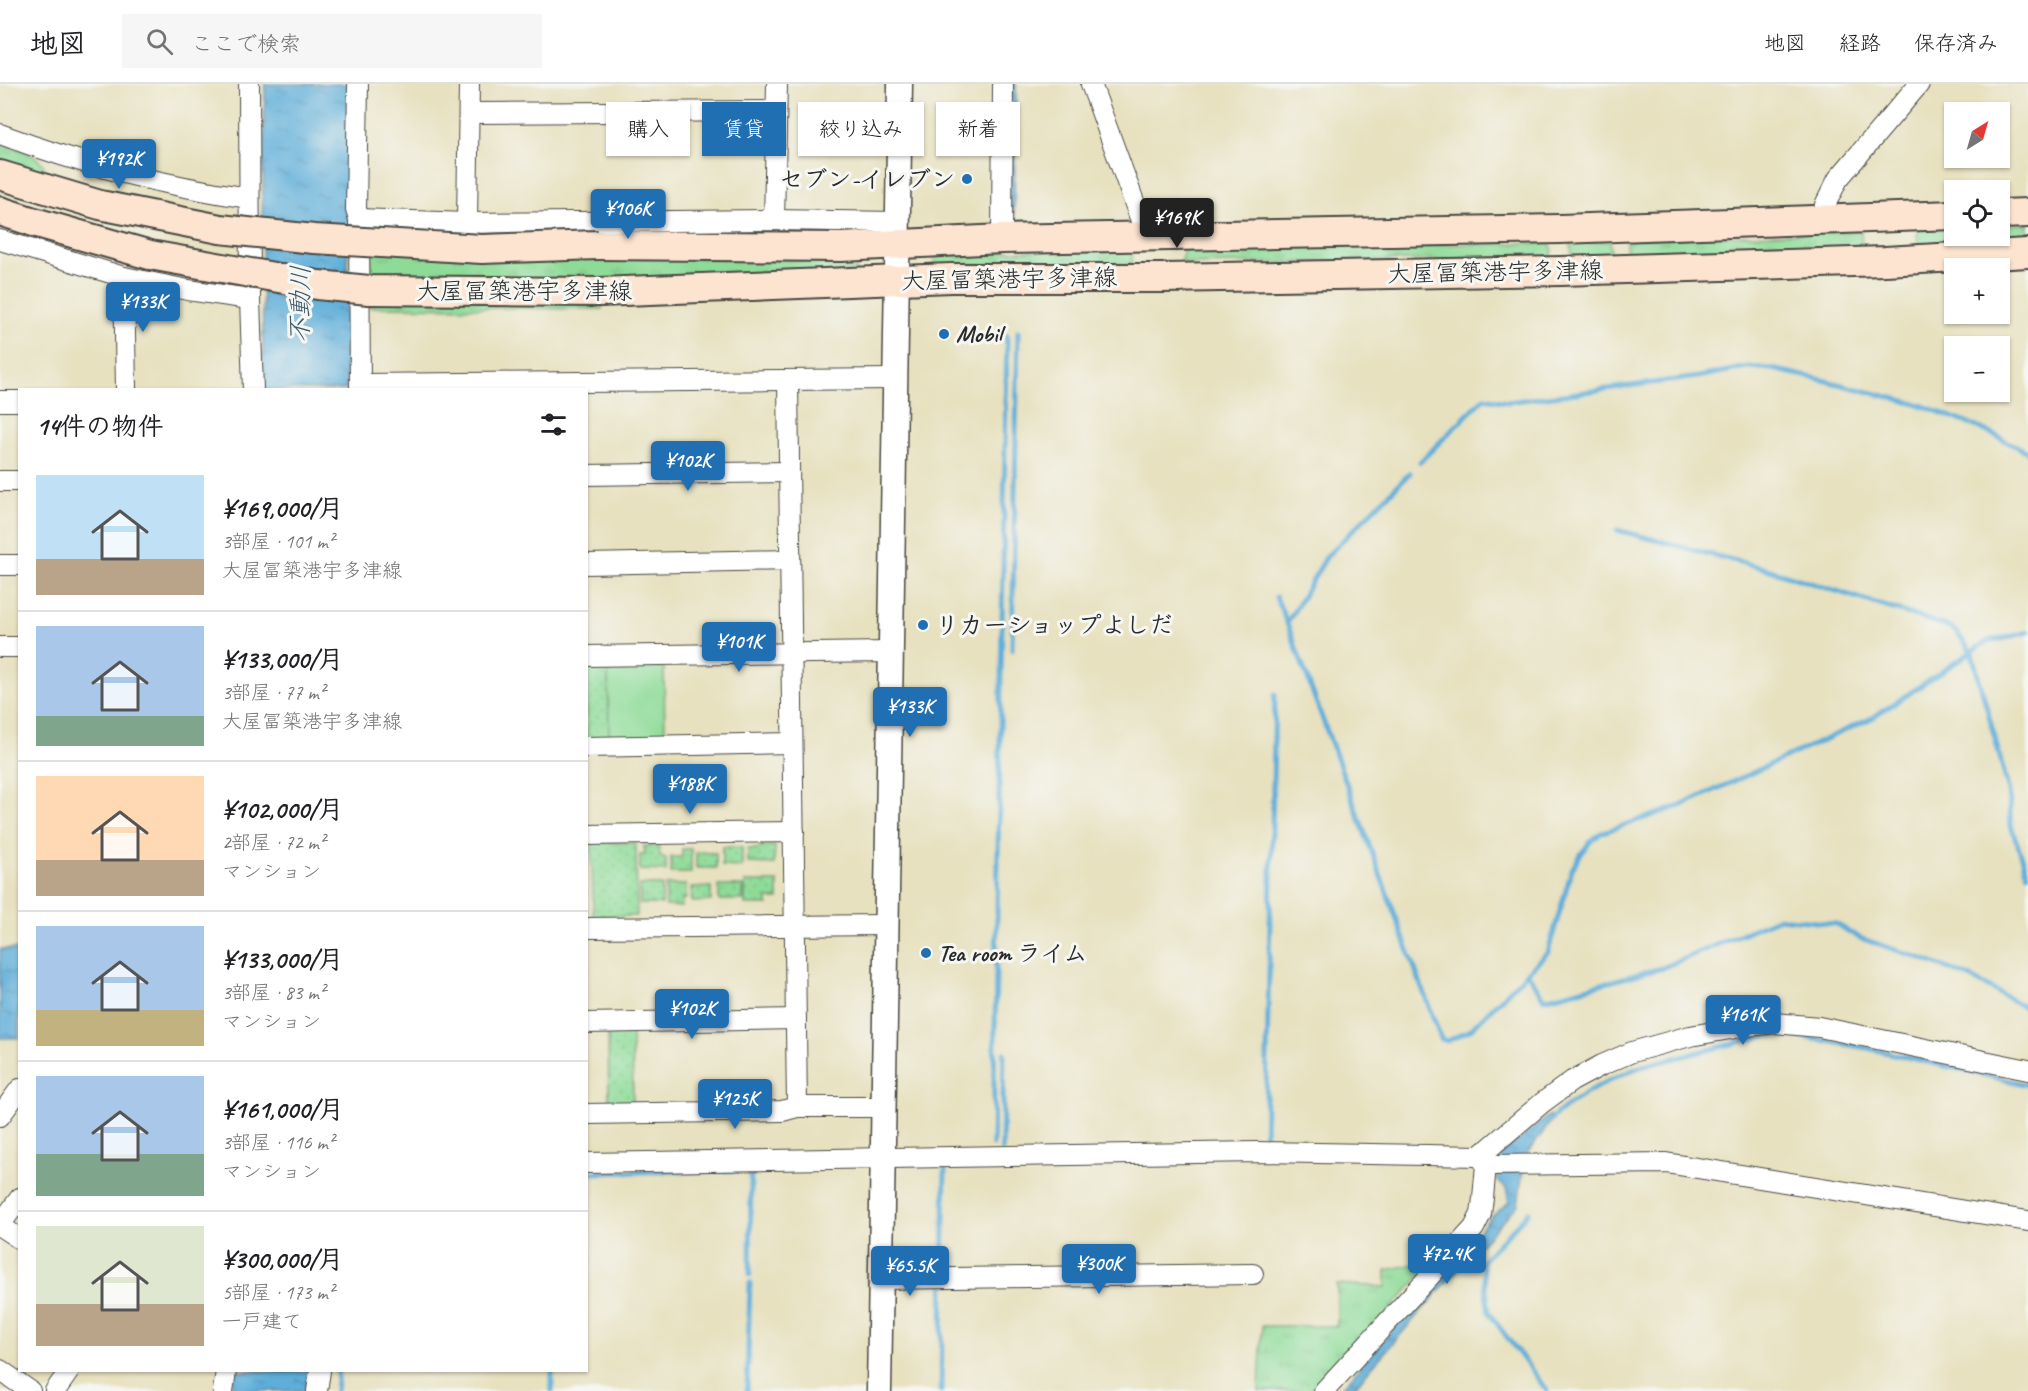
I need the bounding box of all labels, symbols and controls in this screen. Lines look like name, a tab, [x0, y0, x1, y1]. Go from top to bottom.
search box	[122, 14, 542, 68]
icon: search	[143, 25, 176, 58]
text: 地図	[30, 26, 86, 61]
text: ここで検索	[191, 30, 301, 58]
text: 地図	[1764, 30, 1806, 56]
text: 経路	[1839, 30, 1881, 56]
text: 保存済み	[1914, 30, 1998, 56]
chip: 購入	[606, 102, 690, 156]
chip: 賃貸	[702, 102, 786, 156]
chip: 絞り込み	[798, 102, 924, 156]
chip: 新着	[936, 102, 1020, 156]
north arrow	[1944, 102, 2010, 168]
map controls	[1944, 102, 2010, 402]
pin: ¥192K	[77, 139, 161, 190]
text: ¥192K	[96, 146, 142, 171]
place label: セブン-イレブン	[779, 164, 955, 194]
marker: セブン-イレブン	[960, 172, 974, 186]
button: locate	[1944, 180, 2010, 246]
pin: ¥106K	[586, 189, 670, 240]
text: ¥106K	[605, 196, 651, 221]
pin: ¥169K	[1135, 198, 1219, 249]
text: ¥169K	[1154, 205, 1200, 230]
street label: 大屋冨築港宇多津線	[1387, 255, 1603, 289]
button: +	[1944, 258, 2010, 324]
street label: 大屋冨築港宇多津線	[901, 262, 1117, 296]
water label: 不動川	[283, 265, 317, 343]
street label: 大屋冨築港宇多津線	[416, 276, 632, 306]
pin: ¥133K	[101, 282, 185, 333]
text: ¥133K	[120, 289, 166, 314]
place label: Mobil	[956, 319, 1007, 349]
marker: Mobil	[937, 327, 951, 341]
button: −	[1944, 336, 2010, 402]
icon: filters	[537, 408, 570, 441]
text: 14件の物件	[36, 410, 163, 443]
pin: ¥102K	[646, 441, 730, 492]
text: ¥102K	[665, 448, 711, 473]
text: ¥169,000/月	[222, 492, 344, 525]
icon: home	[84, 499, 156, 571]
text: 3部屋 · 101 m²	[222, 529, 334, 554]
text: 大屋冨築港宇多津線	[222, 558, 402, 583]
place label: リカーショップよしだ	[935, 610, 1174, 640]
marker: リカーショップよしだ	[916, 618, 930, 632]
pin: ¥101K	[697, 622, 781, 673]
text: ¥101K	[716, 629, 762, 654]
text: ¥133,000/月	[222, 643, 344, 676]
icon: home	[84, 650, 156, 722]
text: 3部屋 · 77 m²	[222, 680, 325, 705]
pin: ¥133K	[868, 687, 952, 738]
text: ¥133K	[887, 694, 933, 719]
text: 大屋冨築港宇多津線	[222, 709, 402, 734]
pin: ¥188K	[648, 764, 732, 815]
text: ¥188K	[667, 771, 713, 796]
text: ¥102,000/月	[222, 793, 344, 826]
icon: home	[84, 800, 156, 872]
text: 2部屋 · 72 m²	[222, 830, 325, 855]
text: マンション	[222, 859, 321, 884]
place label: Tea room ライム	[938, 938, 1088, 968]
text: ¥133,000/月	[222, 943, 344, 976]
marker: Tea room ライム	[919, 946, 933, 960]
icon: home	[84, 950, 156, 1022]
text: 3部屋 · 83 m²	[222, 980, 325, 1005]
pin: ¥102K	[650, 989, 734, 1040]
pin: ¥161K	[1701, 995, 1785, 1046]
text: ¥102K	[669, 996, 715, 1021]
text: ¥161K	[1720, 1002, 1766, 1027]
text: マンション	[222, 1009, 321, 1034]
pin: ¥125K	[693, 1079, 777, 1130]
text: ¥125K	[712, 1086, 758, 1111]
text: ¥161,000/月	[222, 1093, 344, 1126]
icon: home	[84, 1100, 156, 1172]
text: 3部屋 · 116 m²	[222, 1130, 334, 1155]
text: マンション	[222, 1159, 321, 1184]
pin: ¥72.4K	[1398, 1234, 1496, 1285]
text: ¥72.4K	[1422, 1241, 1472, 1266]
text: ¥300,000/月	[222, 1243, 344, 1276]
pin: ¥300K	[1057, 1244, 1141, 1295]
pin: ¥65.5K	[861, 1246, 959, 1297]
icon: home	[84, 1250, 156, 1322]
text: ¥300K	[1076, 1251, 1122, 1276]
text: ¥65.5K	[885, 1253, 935, 1278]
text: 5部屋 · 173 m²	[222, 1280, 334, 1305]
text: 一戸建て	[222, 1309, 302, 1334]

